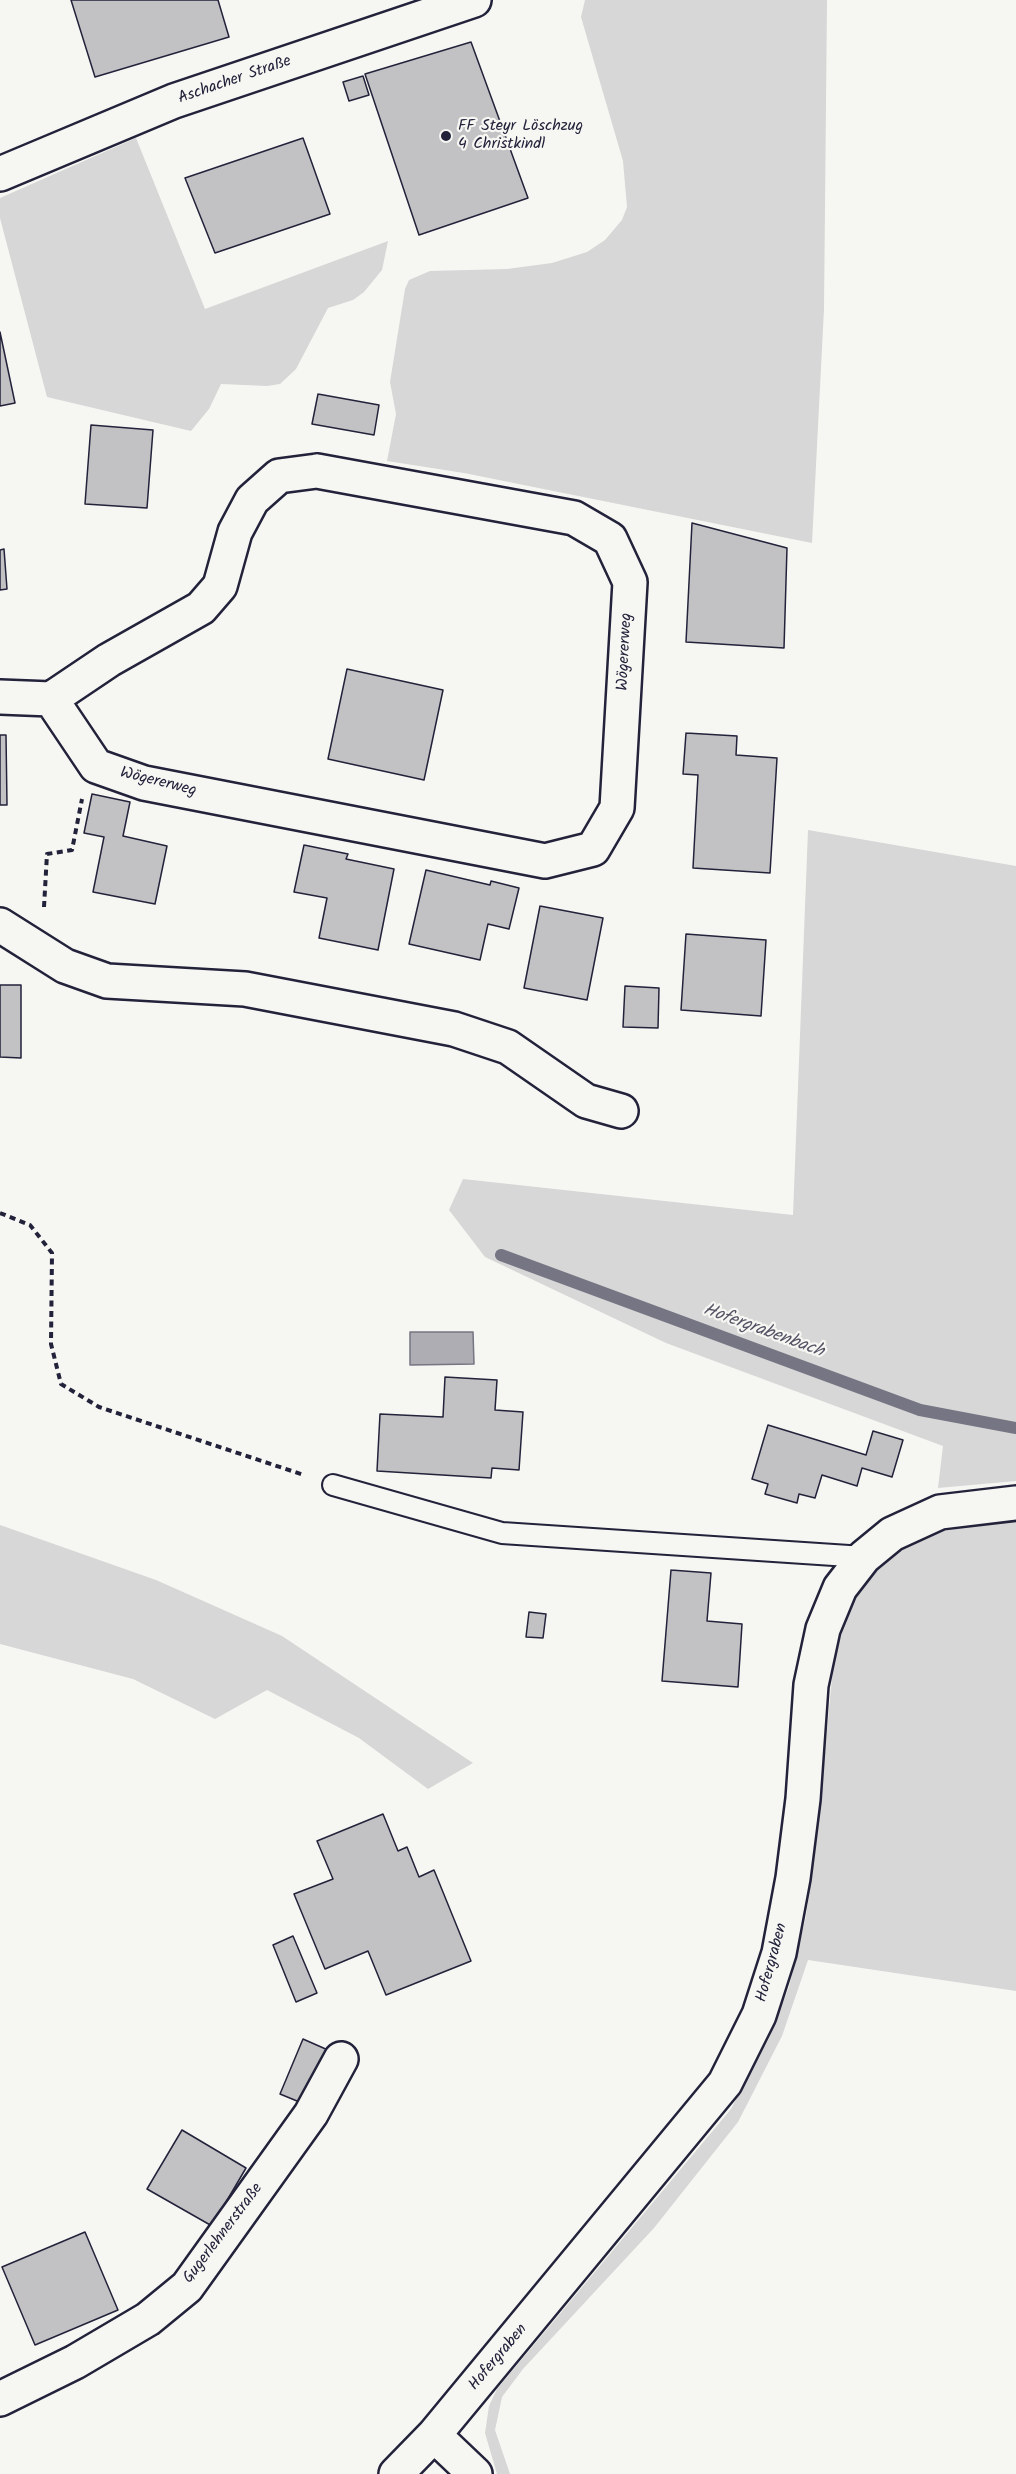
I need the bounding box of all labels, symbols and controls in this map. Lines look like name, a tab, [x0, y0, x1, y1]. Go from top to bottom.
street label: Aschacher Straße	[176, 53, 294, 109]
place label: FF Steyr Löschzug 4 Christkindl	[458, 117, 583, 155]
marker: FF Steyr Löschzug 4 Christkindl	[439, 129, 453, 143]
street label: Wögererweg	[614, 613, 638, 691]
street label: Wögererweg	[118, 764, 198, 802]
water label: Hofergrabenbach	[700, 1300, 826, 1364]
street label: Hofergraben	[753, 1921, 793, 2005]
street label: Gugerlehnerstraße	[180, 2180, 268, 2288]
street label: Hofergraben	[466, 2321, 532, 2395]

